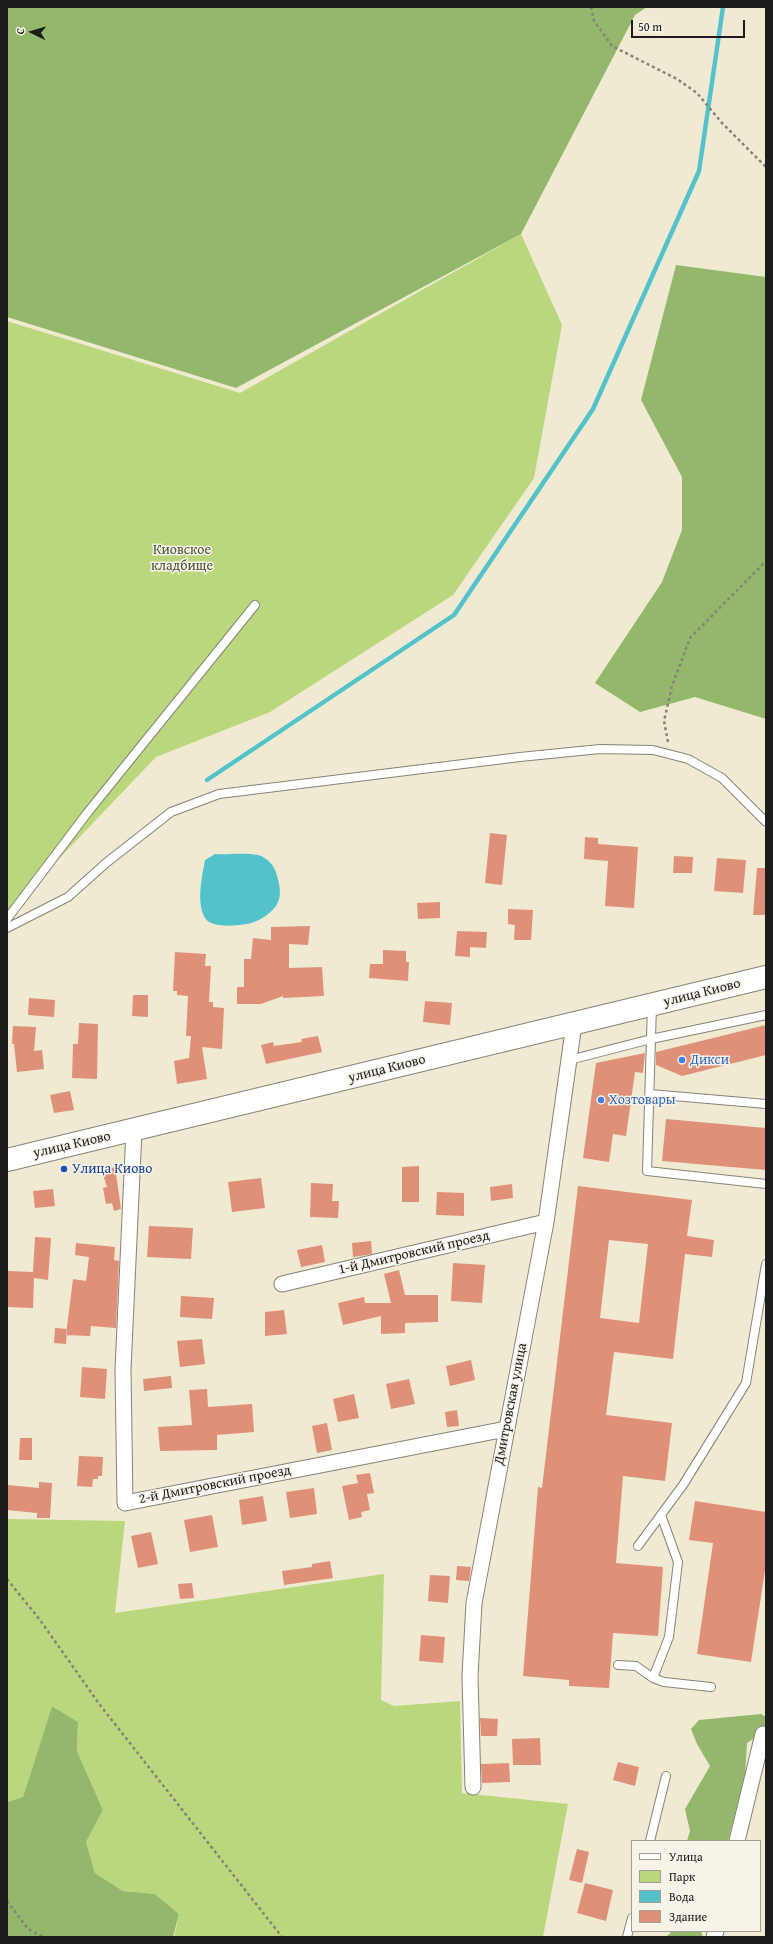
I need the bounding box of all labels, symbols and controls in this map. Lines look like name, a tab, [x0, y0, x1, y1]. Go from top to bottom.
north arrow	[12, 12, 52, 52]
scale bar	[633, 12, 747, 38]
text: 50 m	[638, 18, 662, 35]
text: С	[12, 27, 28, 35]
park label: Киовское кладбище	[151, 542, 213, 574]
street label: улица Киово	[662, 975, 742, 1011]
street label: улица Киово	[347, 1051, 427, 1087]
place label: Дикси	[690, 1052, 729, 1068]
marker: Дикси	[677, 1055, 687, 1065]
place label: Хозтовары	[609, 1092, 676, 1108]
marker: Хозтовары	[596, 1095, 606, 1105]
street label: улица Киово	[32, 1128, 112, 1162]
place label: Улица Киово	[72, 1161, 152, 1177]
marker: Улица Киово	[59, 1164, 69, 1174]
street label: 1-й Дмитровский проезд	[337, 1227, 491, 1279]
street label: Дмитровская улица	[491, 1342, 531, 1466]
street label: 2-й Дмитровский проезд	[137, 1462, 293, 1508]
legend	[631, 1840, 761, 1932]
text: Улица	[669, 1848, 703, 1865]
text: Парк	[669, 1868, 695, 1885]
text: Вода	[669, 1888, 694, 1905]
text: Здание	[669, 1908, 707, 1925]

